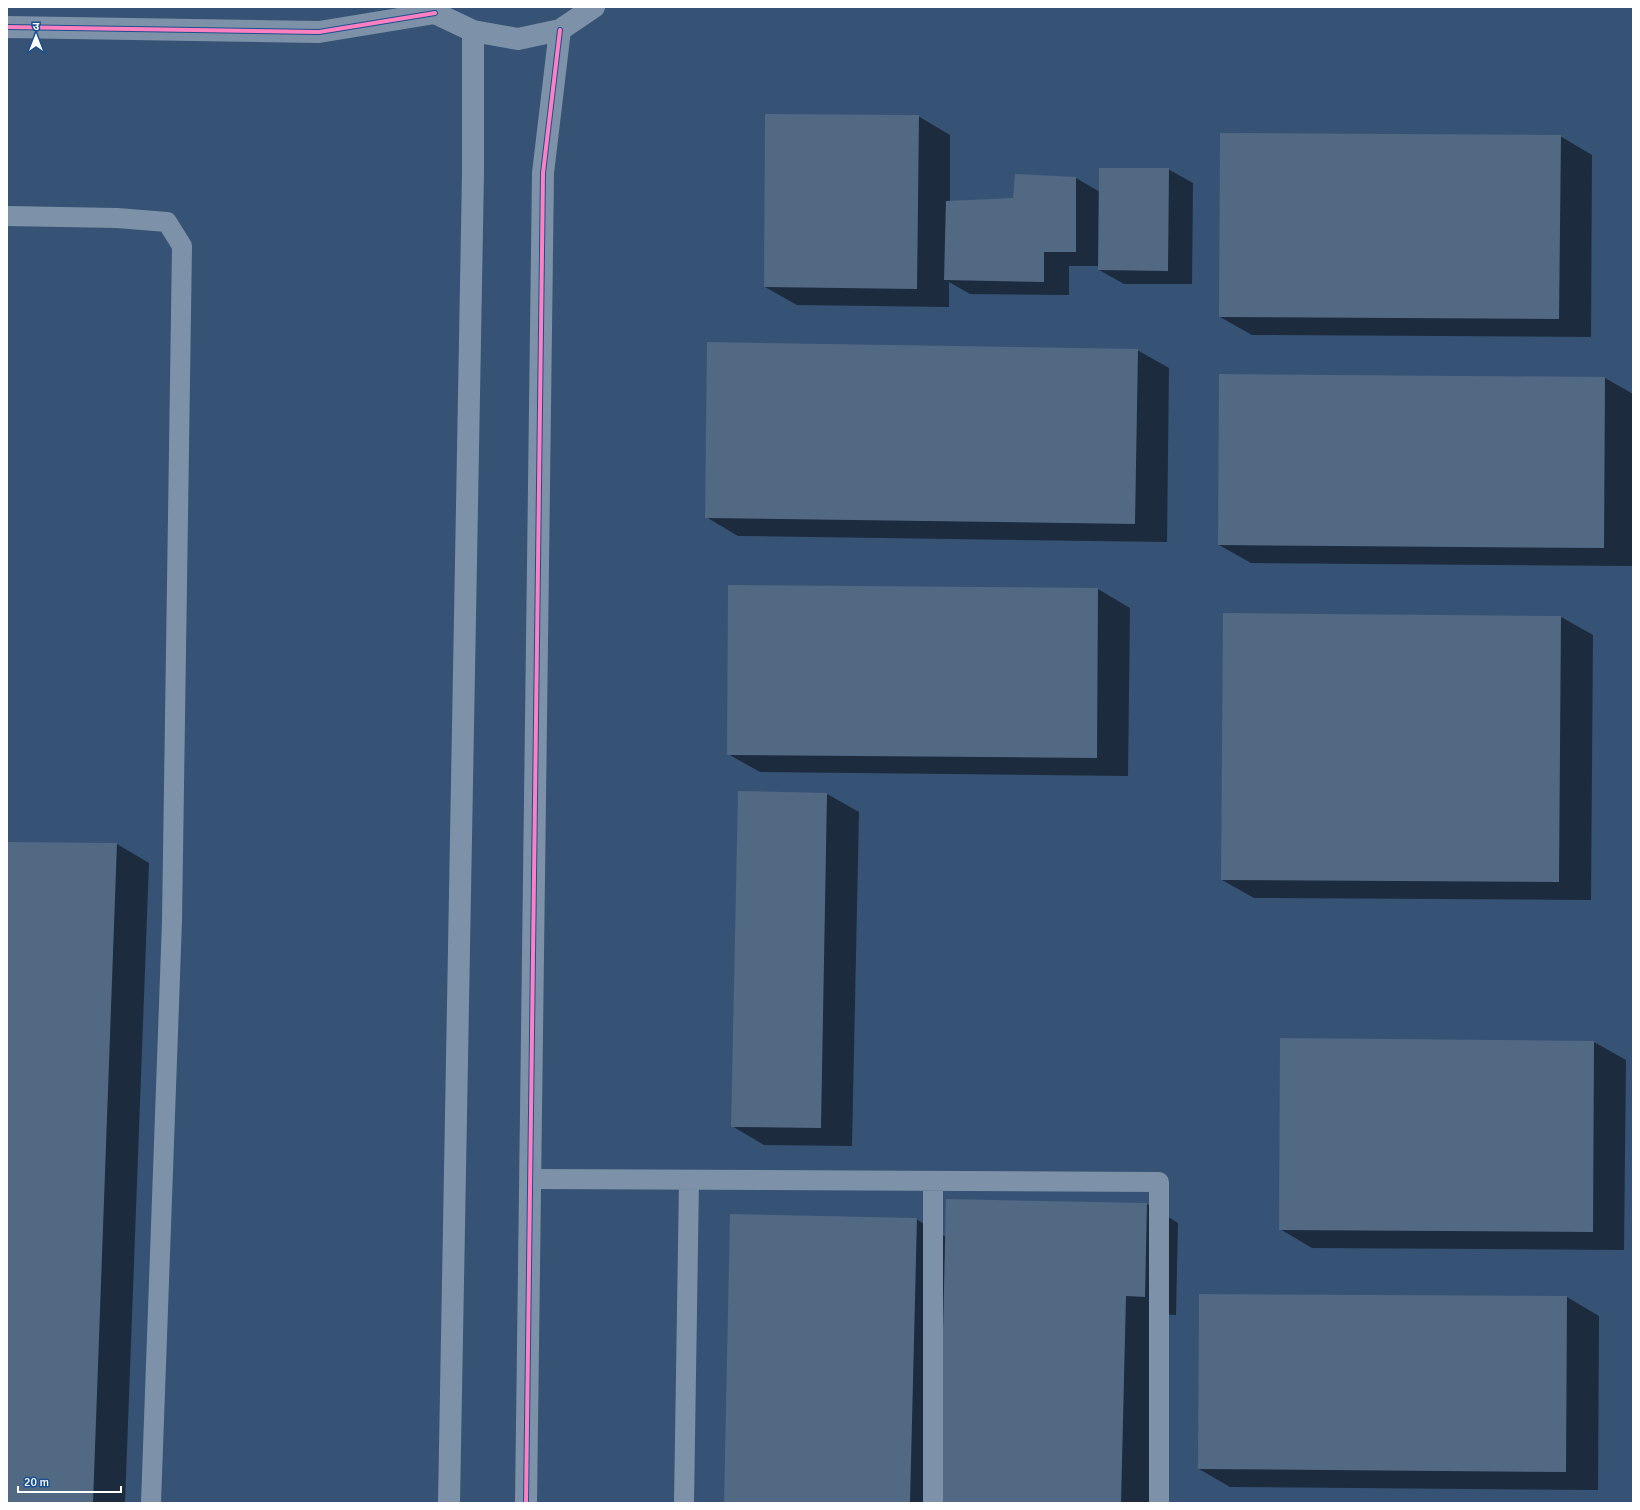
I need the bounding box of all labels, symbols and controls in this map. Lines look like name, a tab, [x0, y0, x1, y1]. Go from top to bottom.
north arrow	[16, 16, 56, 56]
text: उ	[33, 20, 40, 33]
scale bar	[18, 1468, 121, 1494]
text: 20 m	[24, 1475, 49, 1490]

